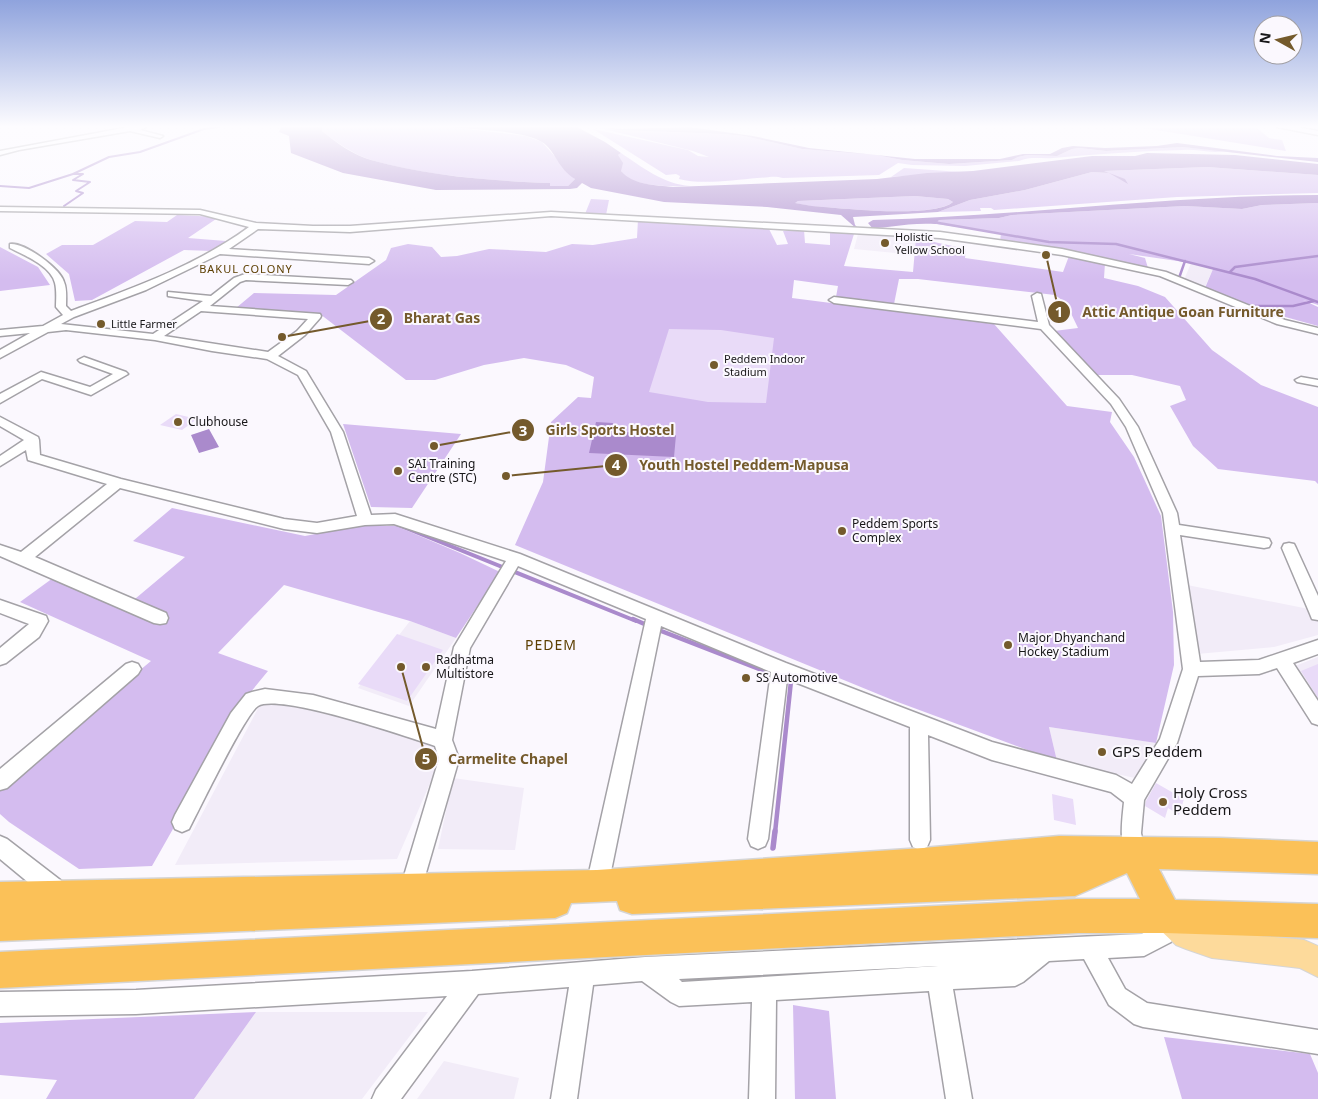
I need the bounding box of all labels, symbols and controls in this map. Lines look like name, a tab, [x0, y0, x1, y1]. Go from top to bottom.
north arrow	[1253, 15, 1303, 65]
text: N	[1254, 31, 1275, 45]
place label: Holistic Yellow School	[895, 229, 965, 257]
marker: Holistic Yellow School	[879, 237, 891, 249]
district label: BAKUL COLONY	[199, 261, 293, 276]
callout: Attic Antique Goan Furniture	[1047, 297, 1294, 326]
text: 1	[1055, 301, 1063, 321]
text: Attic Antique Goan Furniture	[1082, 302, 1284, 321]
callout: Bharat Gas	[369, 304, 490, 333]
text: 2	[377, 308, 386, 328]
text: Bharat Gas	[404, 308, 480, 327]
place label: Little Farmer	[111, 316, 177, 331]
marker: Little Farmer	[95, 318, 107, 330]
place label: Peddem Indoor Stadium	[724, 351, 805, 379]
marker: Peddem Indoor Stadium	[708, 359, 720, 371]
place label: Clubhouse	[188, 413, 248, 430]
marker: Clubhouse	[172, 416, 184, 428]
callout: Girls Sports Hostel	[510, 416, 684, 445]
text: 3	[519, 420, 527, 440]
text: Girls Sports Hostel	[546, 420, 674, 439]
callout: Youth Hostel Peddem-Mapusa	[604, 451, 858, 480]
text: 4	[612, 454, 621, 474]
place label: SAI Training Centre (STC)	[408, 455, 477, 486]
text: Youth Hostel Peddem-Mapusa	[639, 455, 849, 474]
marker: SAI Training Centre (STC)	[392, 465, 404, 477]
place label: Peddem Sports Complex	[852, 515, 938, 546]
marker: Peddem Sports Complex	[836, 525, 848, 537]
place label: Major Dhyanchand Hockey Stadium	[1018, 629, 1125, 660]
district label: PEDEM	[525, 635, 577, 654]
marker: Major Dhyanchand Hockey Stadium	[1002, 639, 1014, 651]
place label: Radhatma Multistore	[436, 651, 494, 682]
marker: Radhatma Multistore	[420, 661, 432, 673]
place label: SS Automotive	[756, 669, 838, 686]
marker: SS Automotive	[740, 672, 752, 684]
place label: GPS Peddem	[1112, 741, 1203, 761]
callout: Carmelite Chapel	[413, 744, 578, 773]
marker: GPS Peddem	[1096, 746, 1108, 758]
text: 5	[422, 748, 430, 768]
text: Carmelite Chapel	[448, 749, 568, 768]
place label: Holy Cross Peddem	[1173, 782, 1247, 819]
marker: Holy Cross Peddem	[1157, 796, 1169, 808]

